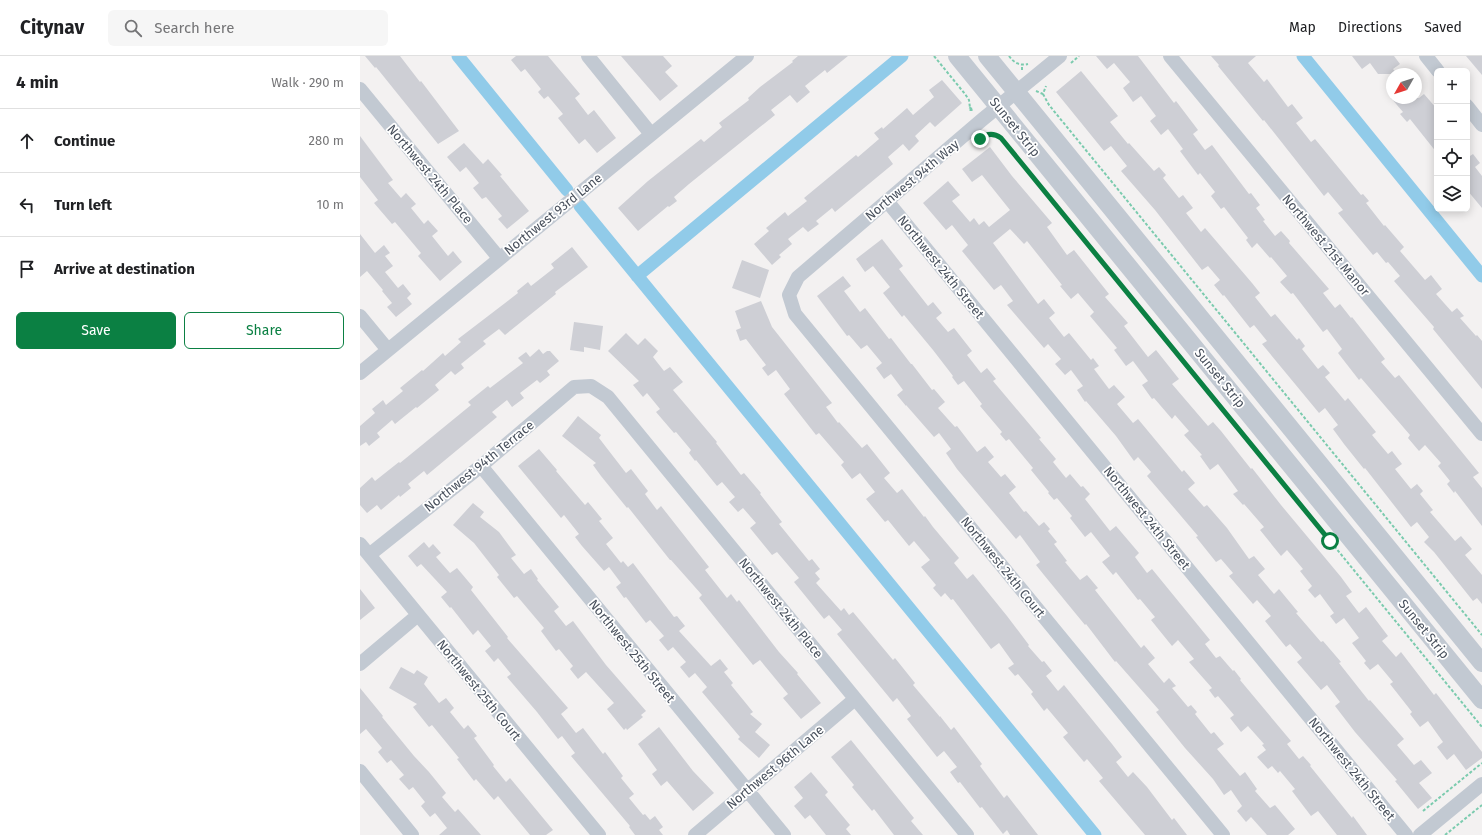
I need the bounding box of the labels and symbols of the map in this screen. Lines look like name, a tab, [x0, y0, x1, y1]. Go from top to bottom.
north arrow	[1386, 68, 1422, 104]
street label: Sunset Strip	[987, 94, 1043, 160]
street label: Northwest 24th Place	[384, 122, 476, 226]
route end	[971, 130, 989, 148]
street label: Northwest 94th Way	[862, 136, 962, 223]
street label: Northwest 93rd Lane	[501, 170, 605, 258]
street label: Northwest 21st Manor	[1279, 191, 1373, 299]
street label: Northwest 24th Street	[895, 212, 987, 322]
street label: Sunset Strip	[1192, 345, 1248, 411]
street label: Northwest 94th Terrace	[421, 417, 537, 515]
street label: Northwest 24th Street	[1101, 463, 1193, 573]
street label: Northwest 24th Court	[958, 514, 1048, 621]
route start	[1321, 532, 1339, 550]
street label: Northwest 24th Place	[736, 555, 826, 661]
street label: Northwest 25th Street	[586, 596, 678, 706]
street label: Sunset Strip	[1396, 596, 1452, 662]
street label: Northwest 25th Court	[434, 637, 524, 743]
street label: Northwest 24th Street	[1306, 714, 1398, 824]
street label: Northwest 96th Lane	[723, 722, 827, 812]

